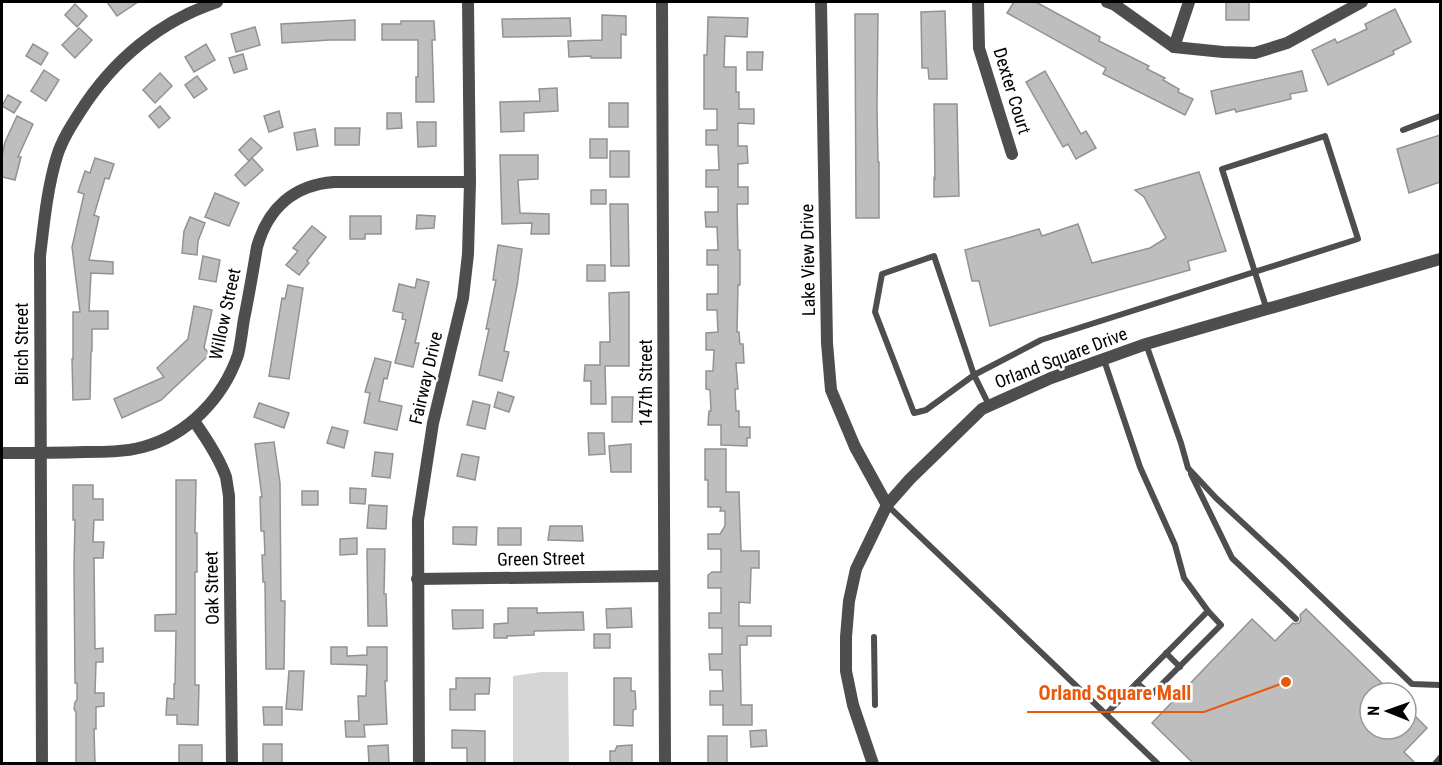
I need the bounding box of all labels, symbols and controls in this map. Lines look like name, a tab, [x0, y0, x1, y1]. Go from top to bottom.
street label: Dexter Court	[989, 45, 1036, 137]
street label: Lake View Drive	[796, 204, 819, 316]
street label: Willow Street	[205, 266, 244, 362]
street label: Birch Street	[11, 303, 32, 385]
street label: Orland Square Drive	[992, 323, 1130, 392]
street label: Fairway Drive	[405, 329, 446, 426]
street label: 147th Street	[635, 340, 656, 427]
street label: Green Street	[497, 547, 585, 570]
street label: Oak Street	[200, 551, 223, 625]
callout: Orland Square Mall	[1027, 674, 1204, 712]
text: Orland Square Mall	[1039, 681, 1191, 705]
north arrow	[1358, 681, 1418, 741]
text: N	[1364, 706, 1383, 716]

